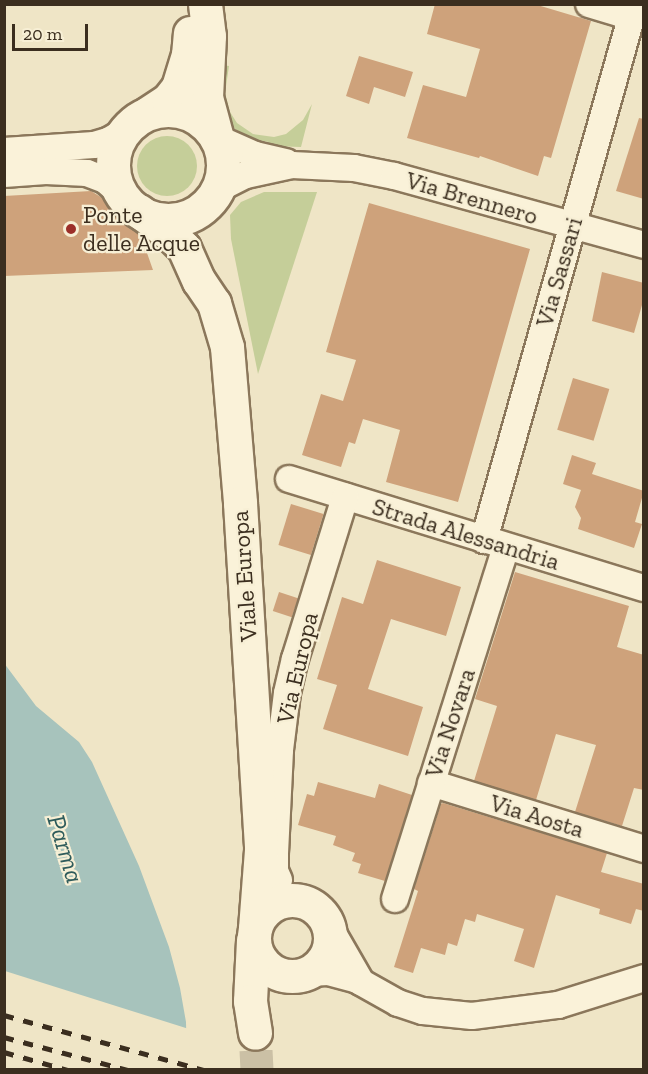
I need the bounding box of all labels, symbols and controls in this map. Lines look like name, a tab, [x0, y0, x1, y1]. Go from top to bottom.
scale bar	[15, 12, 92, 50]
text: 20 m	[23, 23, 62, 45]
street label: Via Brennero	[403, 165, 541, 231]
place label: Ponte delle Acque	[83, 201, 201, 257]
street label: Via Sassari	[530, 214, 588, 330]
marker: Ponte delle Acque	[64, 222, 78, 236]
street label: Strada Alessandria	[369, 492, 563, 576]
street label: Viale Europa	[225, 510, 263, 642]
street label: Via Europa	[270, 609, 324, 727]
street label: Via Novara	[419, 665, 481, 781]
street label: Via Aosta	[486, 788, 588, 844]
water label: Parma	[40, 811, 90, 887]

